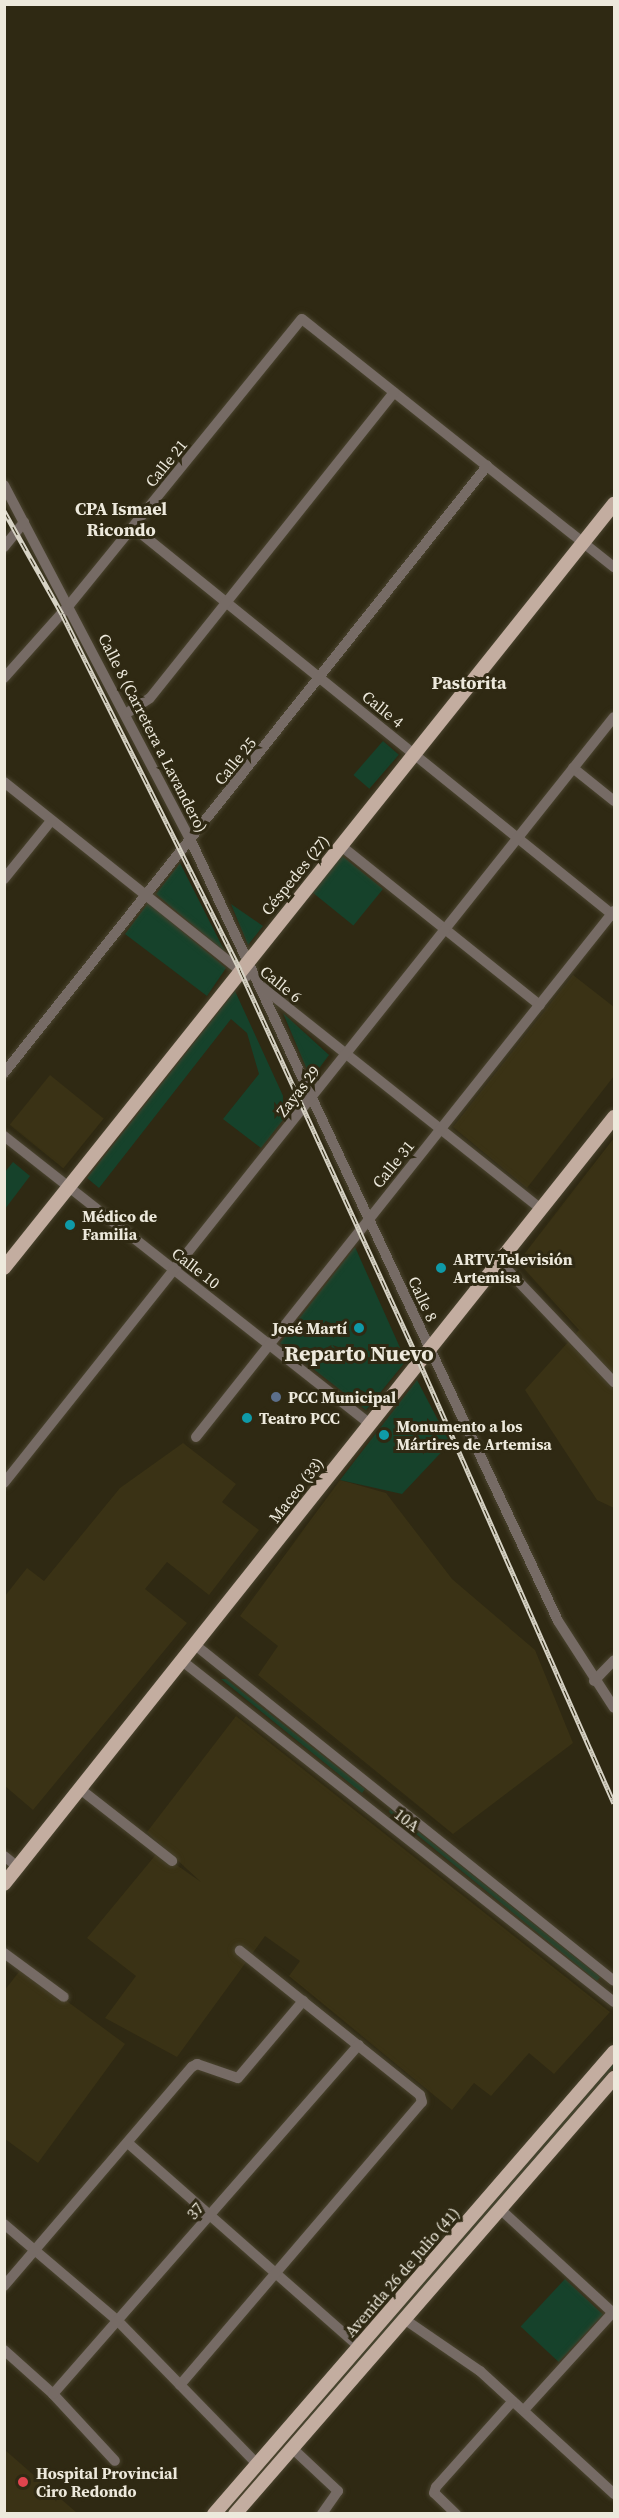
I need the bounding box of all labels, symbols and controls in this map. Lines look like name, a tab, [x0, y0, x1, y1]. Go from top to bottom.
street label: Calle 21	[141, 435, 191, 491]
district label: CPA Ismael Ricondo	[75, 499, 167, 542]
street label: Calle 8 (Carretera a Lavandero)	[94, 630, 212, 836]
district label: Pastorita	[431, 672, 507, 694]
street label: Calle 4	[358, 687, 408, 731]
street label: Calle 25	[210, 733, 260, 789]
street label: Céspedes (27)	[257, 831, 333, 919]
street label: Calle 6	[256, 962, 306, 1006]
street label: Zayas 29	[272, 1062, 324, 1120]
street label: Calle 31	[368, 1136, 418, 1192]
place label: Médico de Familia	[82, 1206, 157, 1244]
marker: Médico de Familia	[63, 1218, 77, 1232]
street label: Calle 10	[168, 1243, 224, 1293]
place label: ARTV Televisión Artemisa	[453, 1249, 573, 1287]
marker: ARTV Televisión Artemisa	[434, 1261, 448, 1275]
street label: Calle 8	[404, 1273, 442, 1325]
place label: José Martí	[272, 1318, 347, 1338]
marker: José Martí	[352, 1321, 366, 1335]
district label: Reparto Nuevo	[284, 1341, 434, 1367]
place label: PCC Municipal	[288, 1387, 396, 1407]
marker: PCC Municipal	[269, 1390, 283, 1404]
place label: Teatro PCC	[259, 1408, 340, 1428]
marker: Teatro PCC	[240, 1411, 254, 1425]
place label: Monumento a los Mártires de Artemisa	[396, 1416, 552, 1454]
marker: Monumento a los Mártires de Artemisa	[377, 1428, 391, 1442]
street label: Maceo (33)	[265, 1454, 327, 1526]
street label: 10A	[391, 1804, 423, 1836]
street label: 37	[183, 2199, 207, 2223]
street label: Avenida 26 de Julio (41)	[341, 2203, 463, 2341]
place label: Hospital Provincial Ciro Redondo	[36, 2463, 178, 2501]
marker: Hospital Provincial Ciro Redondo	[14, 2473, 32, 2491]

